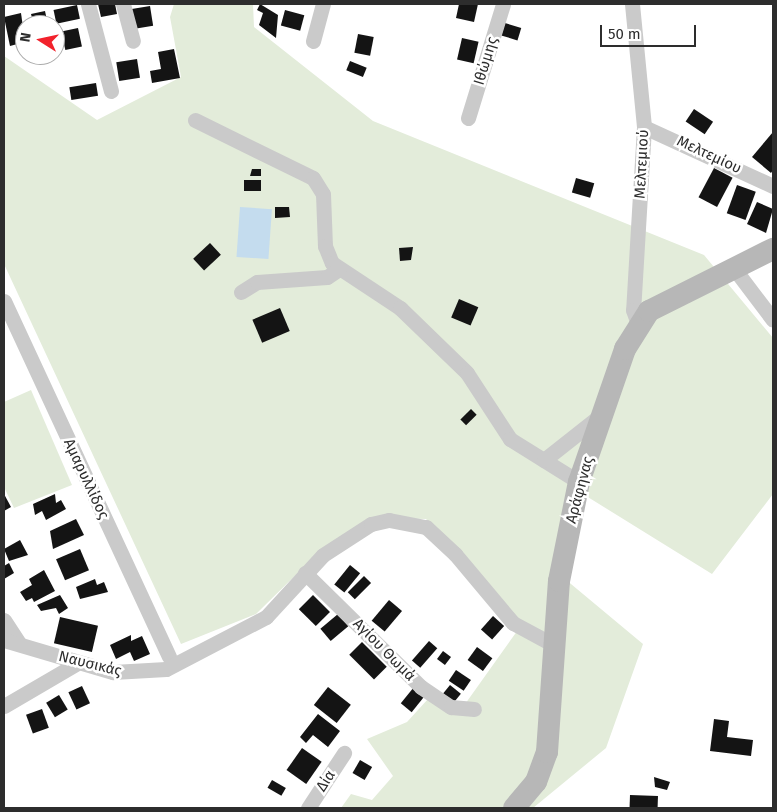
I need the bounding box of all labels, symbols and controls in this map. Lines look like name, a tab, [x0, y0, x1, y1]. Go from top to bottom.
north arrow	[15, 15, 65, 65]
scale bar	[602, 15, 698, 47]
text: 50 m	[608, 25, 641, 43]
text: N	[17, 31, 35, 44]
street label: Ιθώμης	[470, 35, 502, 87]
street label: Μελτεμιού	[631, 129, 653, 199]
street label: Μελτεμίου	[674, 132, 744, 178]
street label: Αμαρυλλίδος	[60, 436, 112, 522]
street label: Αράφηνας	[562, 455, 598, 525]
street label: Αγίου Θωμά	[349, 615, 419, 685]
street label: Ναυσικάς	[57, 648, 123, 680]
street label: Δία	[312, 767, 340, 795]

